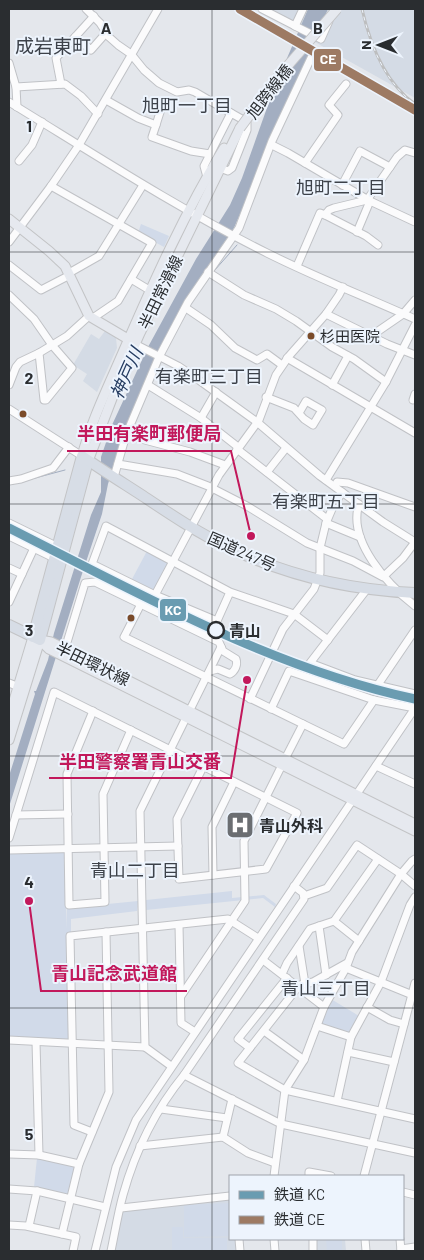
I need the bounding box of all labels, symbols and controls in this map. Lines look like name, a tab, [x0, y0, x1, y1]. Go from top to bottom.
text: A	[101, 18, 112, 37]
text: B	[313, 18, 323, 37]
north arrow	[354, 20, 404, 70]
district label: 成岩東町	[15, 34, 91, 57]
text: N	[357, 40, 374, 50]
line badge: CE	[313, 48, 342, 72]
text: CE	[320, 50, 336, 67]
street label: 旭跨線橋	[242, 60, 296, 122]
district label: 旭町一丁目	[142, 94, 232, 116]
text: 1	[26, 116, 32, 135]
district label: 旭町二丁目	[296, 176, 386, 198]
street label: 半田常滑線	[134, 252, 186, 332]
place label: 杉田医院	[320, 327, 380, 345]
marker: 杉田医院	[306, 331, 316, 341]
water label: 神戸川	[105, 342, 148, 402]
district label: 有楽町三丁目	[155, 365, 263, 387]
text: 2	[25, 368, 34, 387]
unlabelled marker	[18, 409, 28, 419]
callout: 半田有楽町郵便局	[67, 418, 231, 451]
text: 半田有楽町郵便局	[77, 422, 221, 444]
district label: 有楽町五丁目	[272, 490, 380, 512]
street label: 国道247号	[205, 528, 279, 574]
line badge: KC	[159, 598, 187, 622]
text: KC	[165, 601, 181, 618]
unlabelled marker	[126, 613, 136, 623]
text: 3	[25, 620, 33, 639]
marker: 青山	[207, 621, 225, 639]
place label: 青山	[229, 621, 261, 640]
street label: 半田環状線	[53, 637, 133, 689]
callout: 半田警察署青山交番	[49, 745, 231, 778]
text: 半田警察署青山交番	[59, 750, 221, 772]
hospital icon: 青山外科	[225, 810, 255, 840]
place label: 青山外科	[259, 816, 323, 835]
district label: 青山二丁目	[90, 859, 180, 881]
text: 4	[24, 872, 34, 891]
callout: 青山記念武道館	[41, 958, 187, 991]
text: 青山記念武道館	[51, 962, 177, 984]
district label: 青山三丁目	[281, 977, 371, 999]
text: 5	[25, 1124, 34, 1143]
legend	[229, 1175, 404, 1240]
text: 鉄道 KC	[274, 1185, 325, 1203]
text: 鉄道 CE	[274, 1210, 325, 1228]

